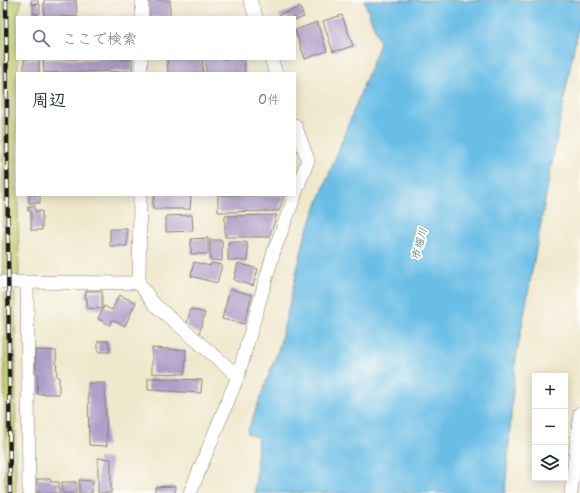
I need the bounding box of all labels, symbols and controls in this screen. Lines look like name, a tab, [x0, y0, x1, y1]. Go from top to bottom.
search box	[16, 16, 296, 60]
icon: search	[30, 27, 52, 49]
text: ここで検索	[62, 29, 137, 49]
text: 周辺	[32, 89, 66, 111]
text: 0件	[258, 91, 280, 108]
water label: 市堀川	[408, 226, 431, 262]
map controls	[532, 373, 568, 481]
button: +	[532, 373, 568, 409]
button: −	[532, 409, 568, 445]
button: layers	[532, 445, 568, 481]

